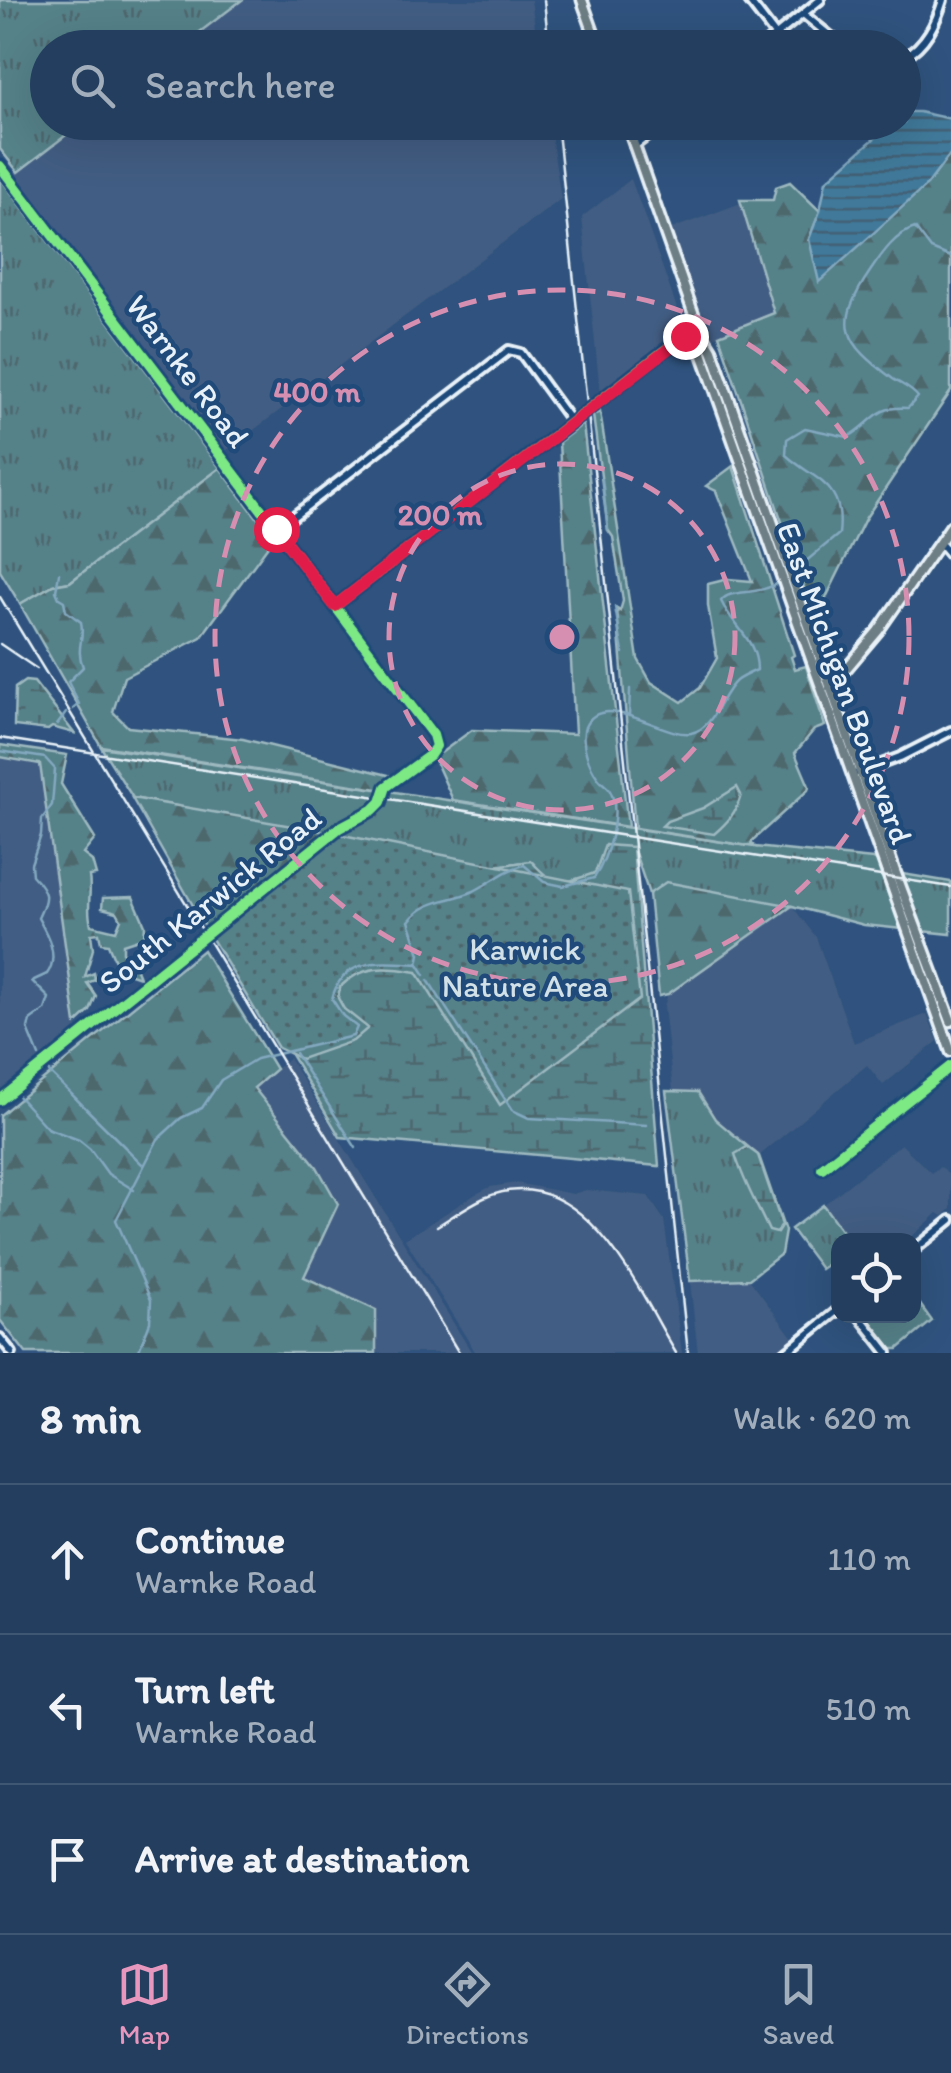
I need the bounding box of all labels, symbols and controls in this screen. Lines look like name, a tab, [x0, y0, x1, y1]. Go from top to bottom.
search box	[30, 30, 921, 140]
icon: search	[65, 58, 120, 113]
text: Search here	[145, 62, 336, 108]
street label: Warnke Road	[118, 287, 258, 455]
route end	[663, 314, 709, 360]
text: 400 m	[274, 373, 361, 410]
text: 200 m	[398, 496, 483, 533]
route start	[254, 507, 300, 553]
street label: East Michigan Boulevard	[769, 517, 921, 849]
centre of rings	[544, 619, 580, 655]
street label: South Karwick Road	[91, 799, 329, 1001]
park label: Karwick Nature Area	[442, 930, 609, 1005]
map controls	[831, 1233, 921, 1323]
button: locate	[831, 1233, 921, 1323]
text: 8 min	[40, 1393, 141, 1444]
text: Walk · 620 m	[733, 1399, 911, 1437]
text: Continue	[135, 1517, 285, 1563]
icon: ahead	[40, 1532, 95, 1587]
text: 110 m	[827, 1540, 911, 1578]
text: Warnke Road	[135, 1563, 317, 1601]
text: Turn left	[135, 1667, 275, 1713]
icon: left	[40, 1682, 95, 1737]
text: 510 m	[826, 1690, 911, 1728]
text: Warnke Road	[135, 1713, 317, 1751]
icon: arrive	[40, 1832, 95, 1887]
text: Arrive at destination	[135, 1836, 470, 1882]
tab: Map	[117, 1957, 172, 2051]
tab: Directions	[406, 1957, 529, 2051]
tab: Saved	[763, 1957, 834, 2051]

